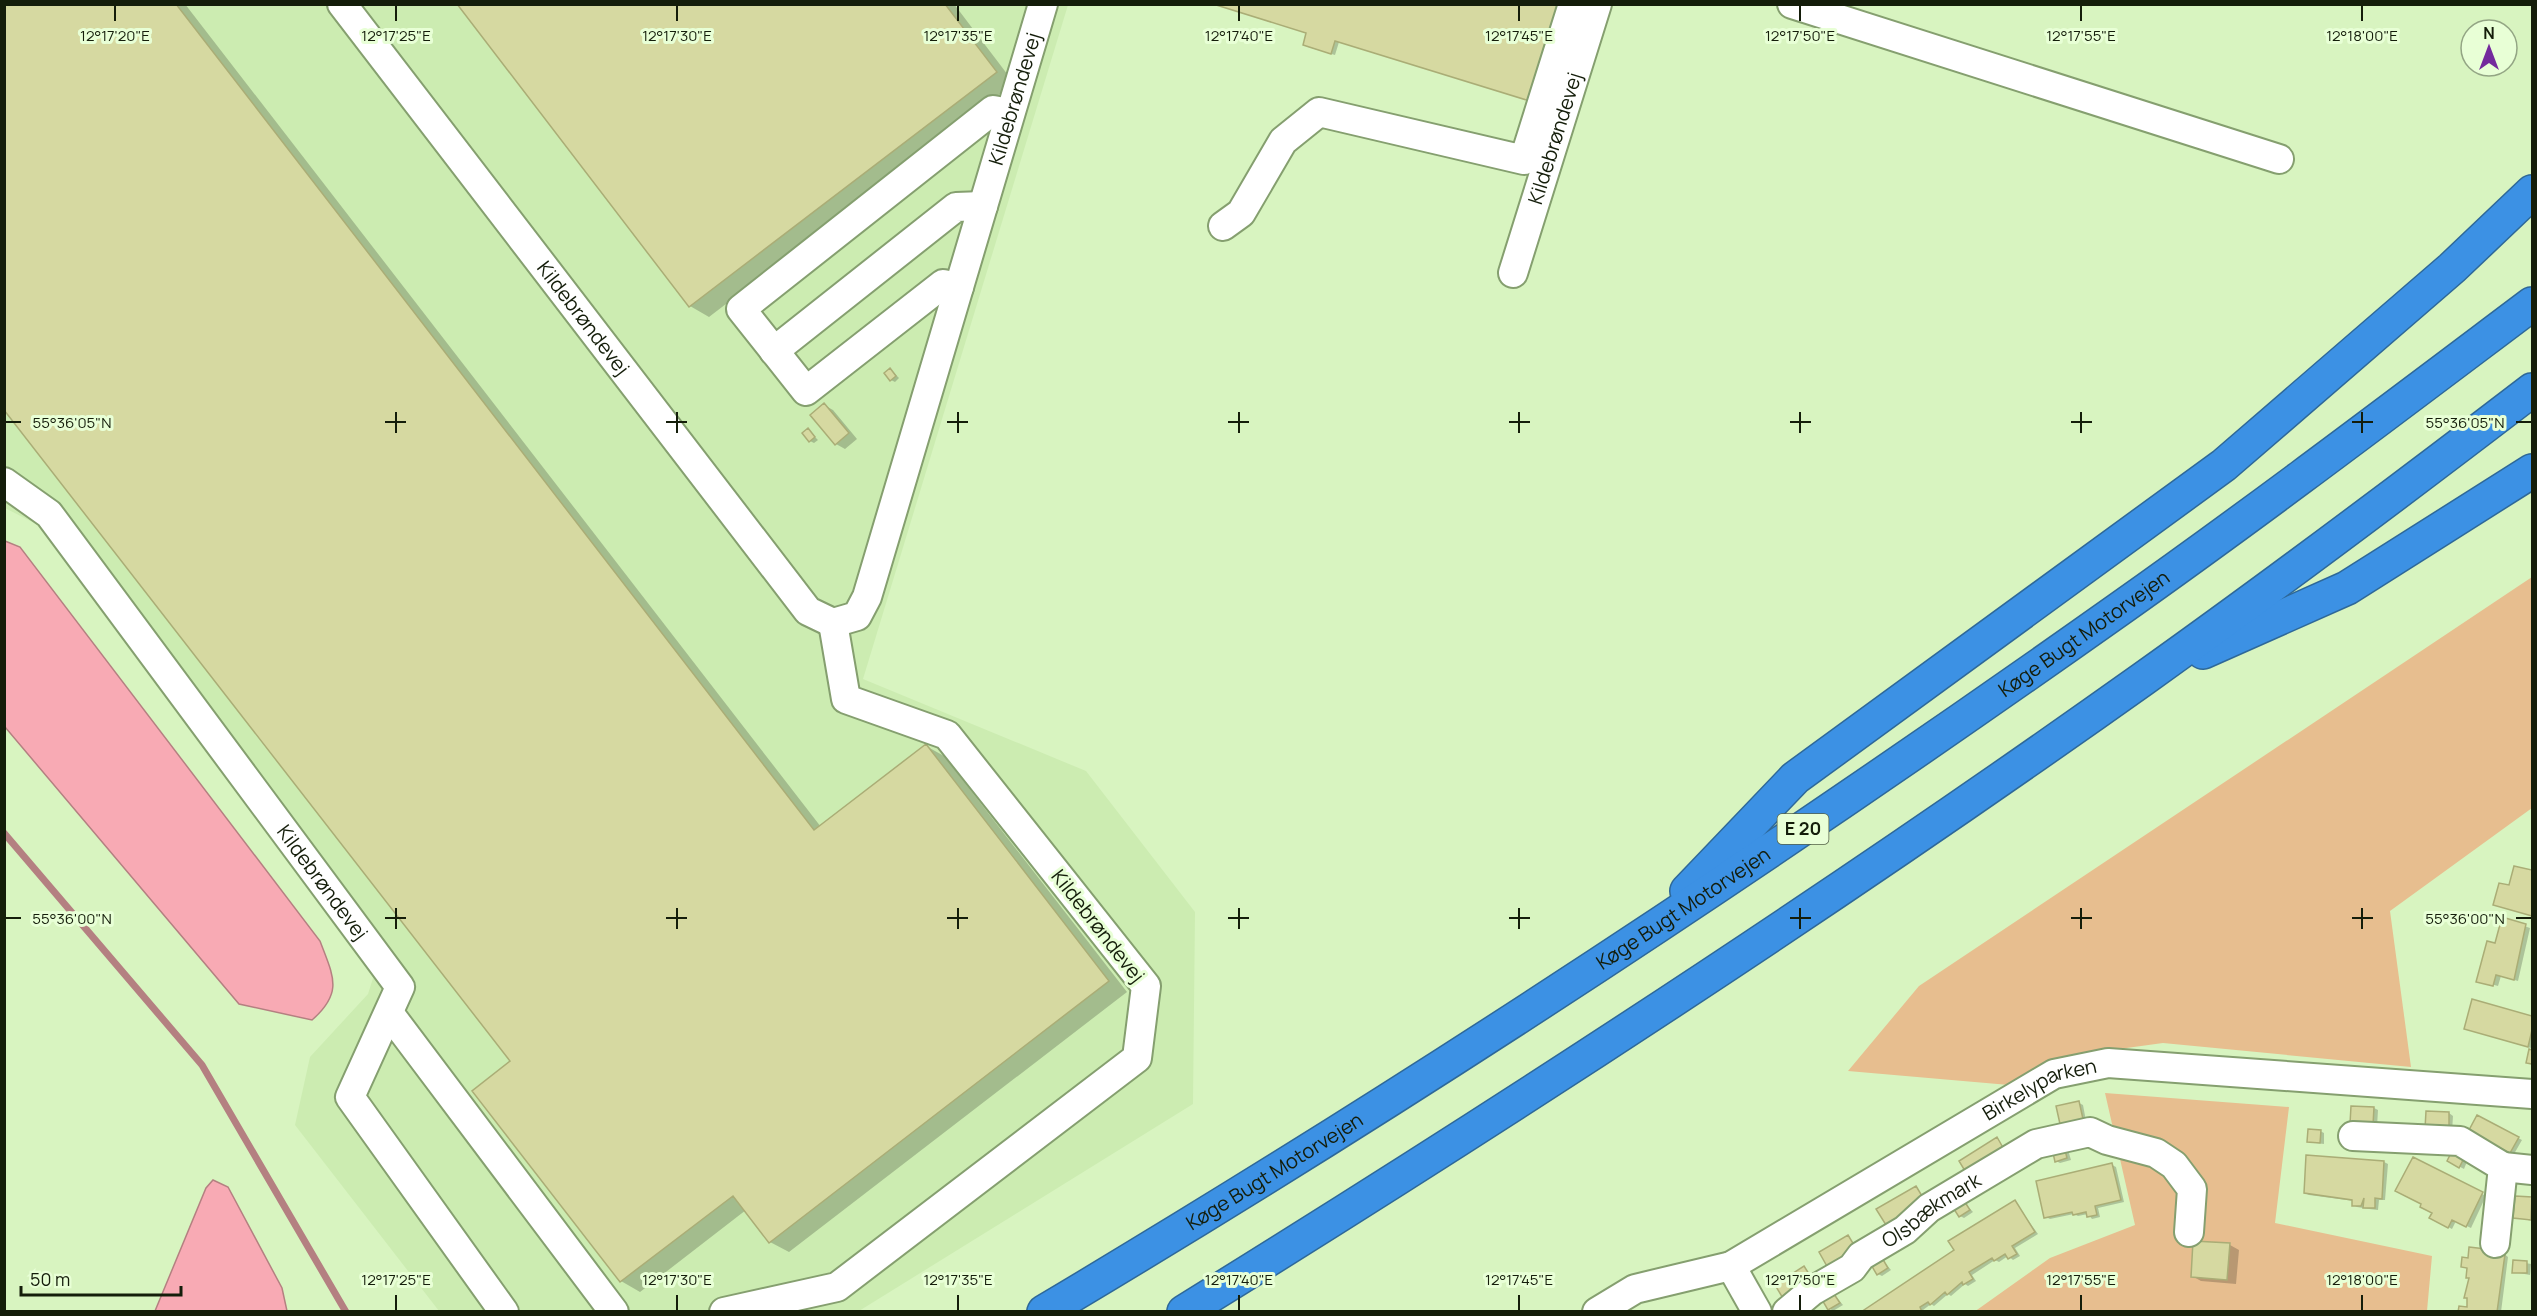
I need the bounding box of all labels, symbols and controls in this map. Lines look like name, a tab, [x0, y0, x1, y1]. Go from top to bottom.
north arrow	[2459, 18, 2519, 78]
text: N	[2483, 22, 2495, 44]
text: 12°17'20"E	[80, 25, 150, 46]
text: 12°17'25"E	[361, 25, 431, 46]
text: 12°17'30"E	[642, 25, 712, 46]
text: 12°17'35"E	[923, 25, 993, 46]
text: 12°17'40"E	[1205, 25, 1273, 46]
text: 12°17'45"E	[1485, 25, 1553, 46]
text: 12°17'50"E	[1765, 25, 1835, 46]
text: 12°17'55"E	[2046, 25, 2116, 46]
text: 12°18'00"E	[2326, 25, 2398, 46]
street label: Kildebrøndevej	[982, 29, 1047, 168]
street label: Kildebrøndevej	[1521, 69, 1588, 208]
street label: Kildebrøndevej	[531, 255, 636, 380]
text: 55°36'05"N	[33, 412, 111, 433]
text: 55°36'05"N	[2426, 412, 2504, 433]
street label: Køge Bugt Motorvejen	[1993, 564, 2175, 703]
road number: E 20	[1778, 814, 1828, 844]
street label: Kildebrøndevej	[271, 819, 374, 945]
street label: Køge Bugt Motorvejen	[1591, 840, 1775, 976]
street label: Kildebrøndevej	[1046, 863, 1151, 988]
text: 55°36'00"N	[32, 908, 112, 929]
text: 55°36'00"N	[2425, 908, 2505, 929]
street label: Birkelyparken	[1977, 1052, 2099, 1127]
street label: Køge Bugt Motorvejen	[1181, 1106, 1368, 1236]
street label: Olsbækmark	[1877, 1166, 1987, 1254]
scale bar	[21, 1259, 182, 1297]
text: 50 m	[30, 1267, 70, 1291]
text: 12°17'25"E	[361, 1269, 431, 1290]
text: 12°17'30"E	[642, 1269, 712, 1290]
text: 12°17'35"E	[923, 1269, 993, 1290]
text: 12°17'40"E	[1205, 1269, 1273, 1290]
text: 12°17'45"E	[1485, 1269, 1553, 1290]
text: 12°17'50"E	[1765, 1269, 1835, 1290]
text: 12°17'55"E	[2046, 1269, 2116, 1290]
text: 12°18'00"E	[2326, 1269, 2398, 1290]

